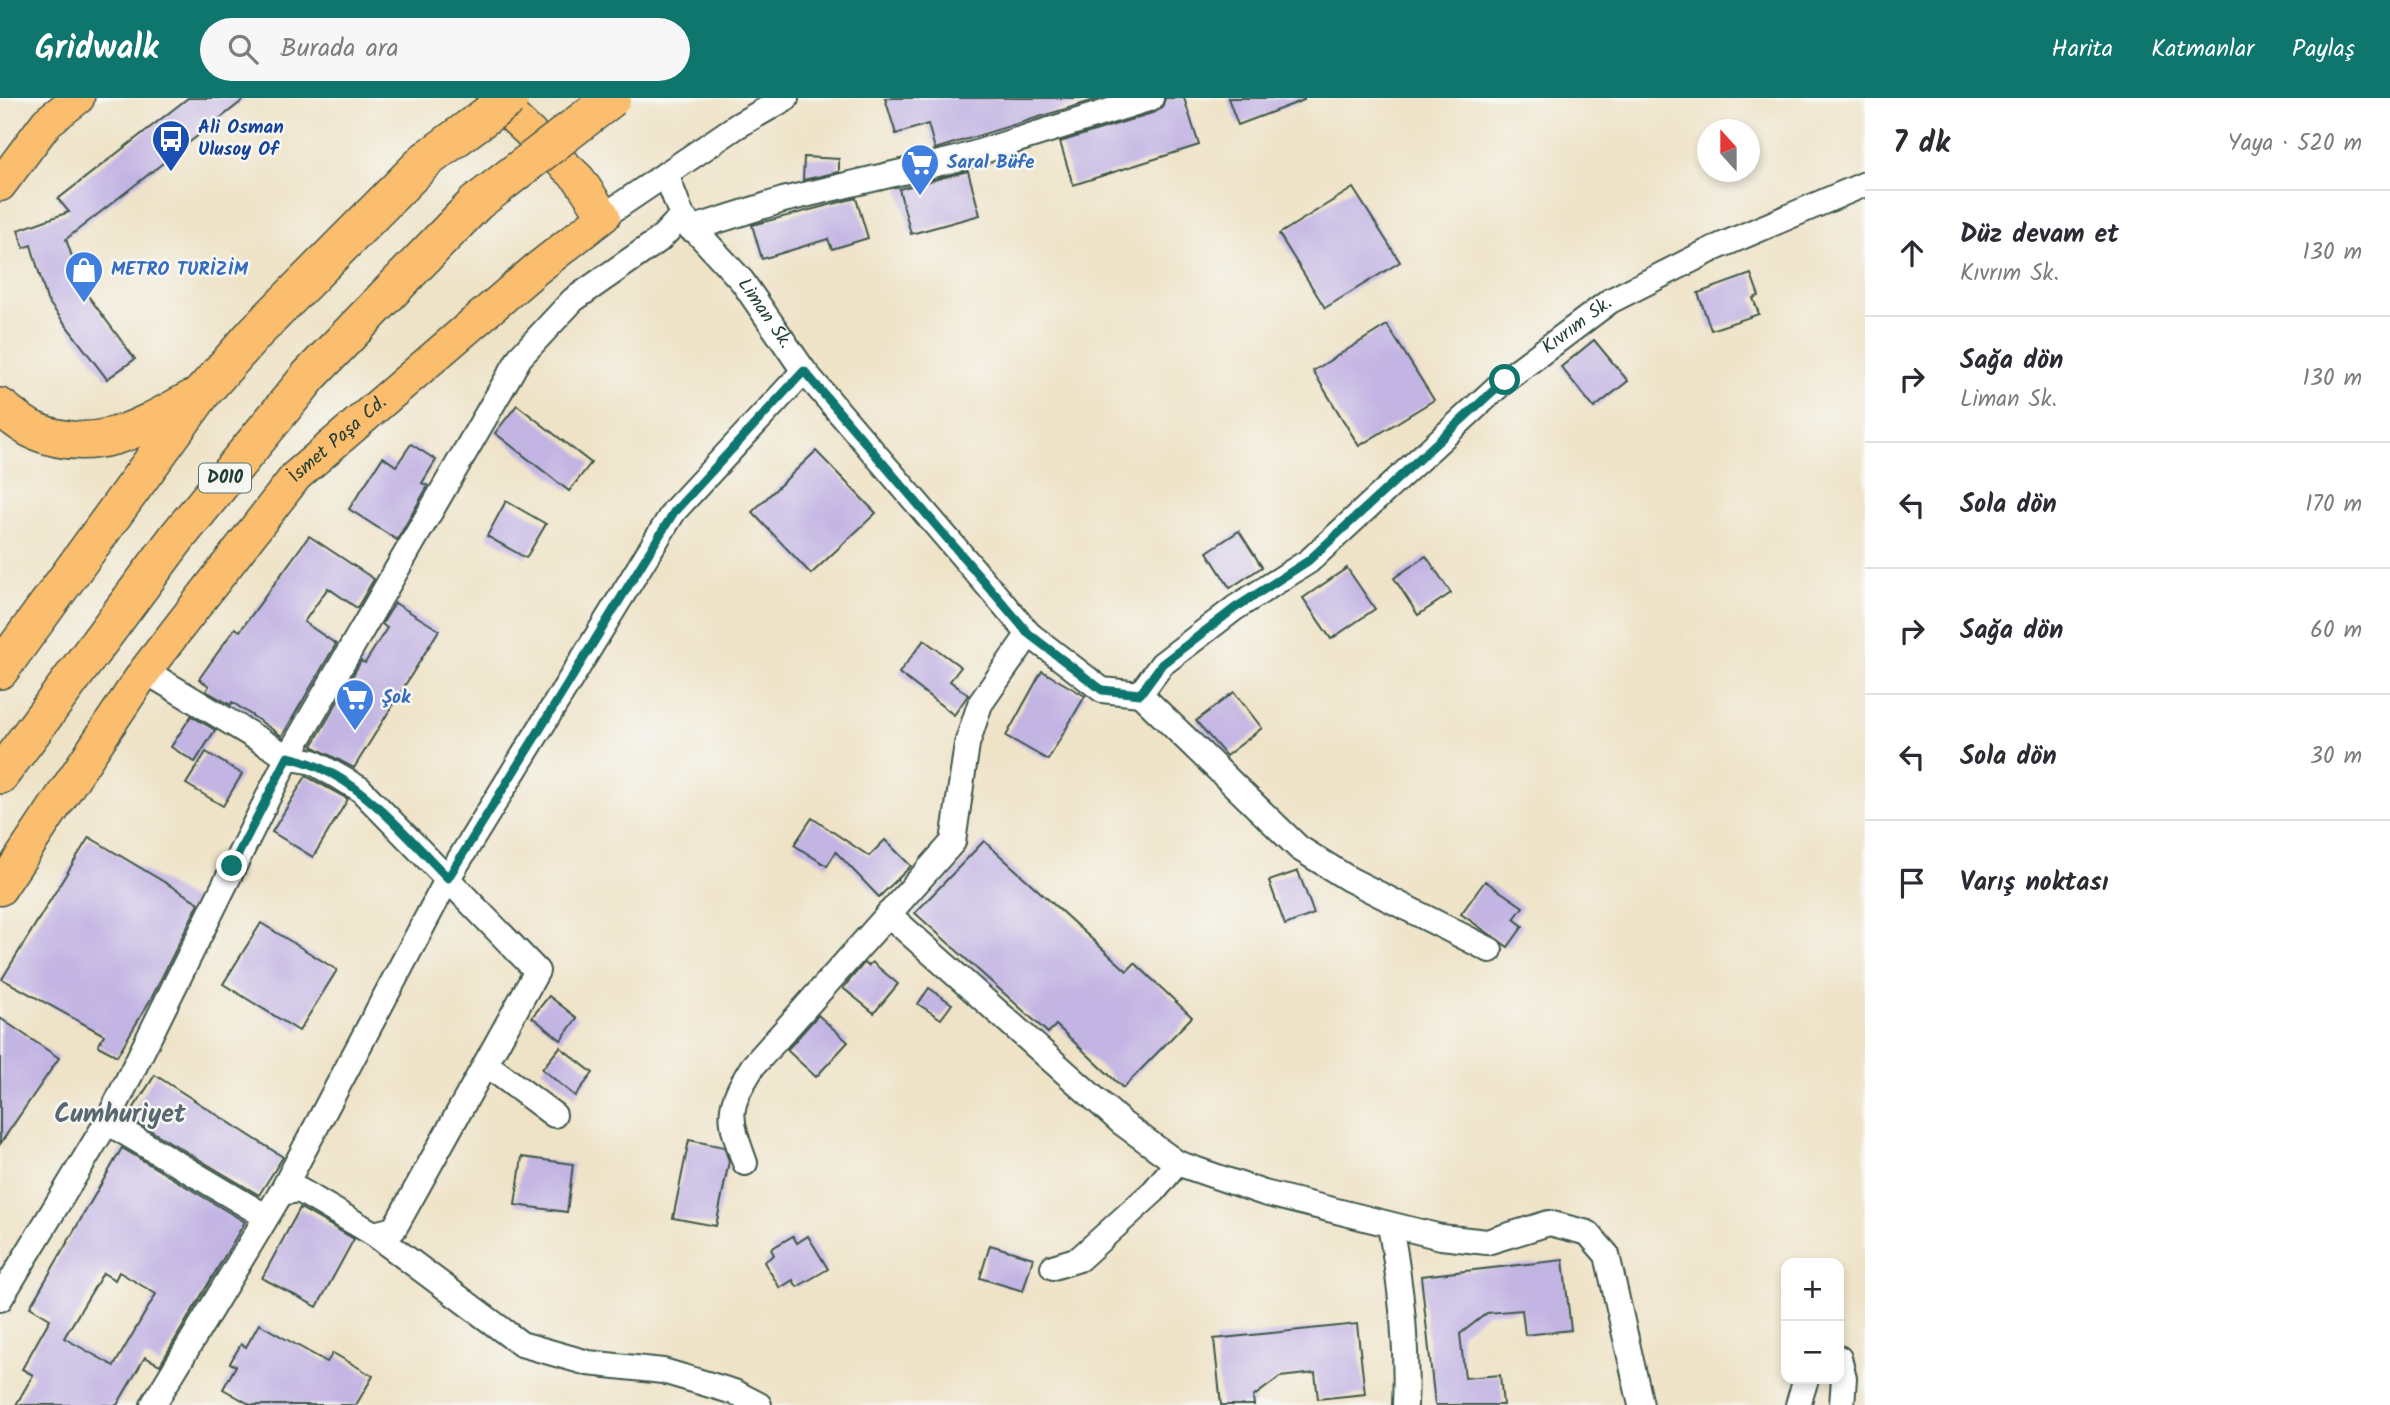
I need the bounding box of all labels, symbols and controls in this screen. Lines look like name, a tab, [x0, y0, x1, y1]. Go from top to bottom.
search box	[200, 18, 690, 81]
text: Gridwalk	[35, 23, 158, 76]
text: Burada ara	[280, 28, 399, 70]
icon: search	[224, 30, 262, 68]
text: Harita	[2052, 30, 2113, 69]
text: Katmanlar	[2151, 30, 2254, 69]
text: Paylaş	[2292, 30, 2355, 69]
place label: Ali Osman Ulusoy Of	[198, 113, 284, 165]
bus stop icon: Ali Osman Ulusoy Of	[150, 118, 192, 173]
north arrow	[1697, 119, 1760, 182]
text: 7 dk	[1893, 120, 1950, 168]
text: Yaya · 520 m	[2228, 126, 2362, 162]
supermarket icon: Saral Büfe	[899, 142, 941, 197]
place label: Saral Büfe	[947, 148, 1035, 178]
text: Düz devam et	[1960, 214, 2119, 256]
icon: ahead	[1893, 234, 1931, 272]
text: 130 m	[2303, 235, 2362, 271]
shop icon: METRO TURİZİM	[63, 249, 105, 304]
place label: METRO TURİZİM	[111, 255, 249, 285]
text: Kıvrım Sk.	[1960, 256, 2059, 292]
street label: Liman Sk.	[729, 272, 800, 355]
street label: Kıvrım Sk.	[1536, 289, 1619, 362]
text: Sağa dön	[1960, 340, 2063, 382]
icon: right	[1893, 360, 1931, 398]
text: 130 m	[2303, 361, 2362, 397]
route start	[1489, 364, 1520, 395]
text: Liman Sk.	[1960, 382, 2057, 418]
street label: İsmet Paşa Cd.	[281, 389, 394, 489]
road number: D010	[199, 464, 251, 492]
text: Sola dön	[1960, 484, 2057, 526]
icon: left	[1893, 486, 1931, 524]
text: 170 m	[2305, 487, 2362, 523]
text: Sağa dön	[1960, 610, 2063, 652]
icon: right	[1893, 612, 1931, 650]
text: 60 m	[2310, 613, 2362, 649]
supermarket icon: Şok	[334, 677, 376, 732]
place label: Şok	[382, 683, 411, 713]
text: Sola dön	[1960, 736, 2057, 778]
icon: left	[1893, 738, 1931, 776]
text: 30 m	[2310, 739, 2362, 775]
route end	[216, 850, 247, 881]
text: Varış noktası	[1960, 862, 2108, 904]
icon: arrive	[1893, 864, 1931, 902]
district label: Cumhuriyet	[54, 1094, 186, 1136]
map controls	[1781, 1258, 1844, 1384]
button: +	[1781, 1258, 1844, 1321]
button: −	[1781, 1321, 1844, 1384]

